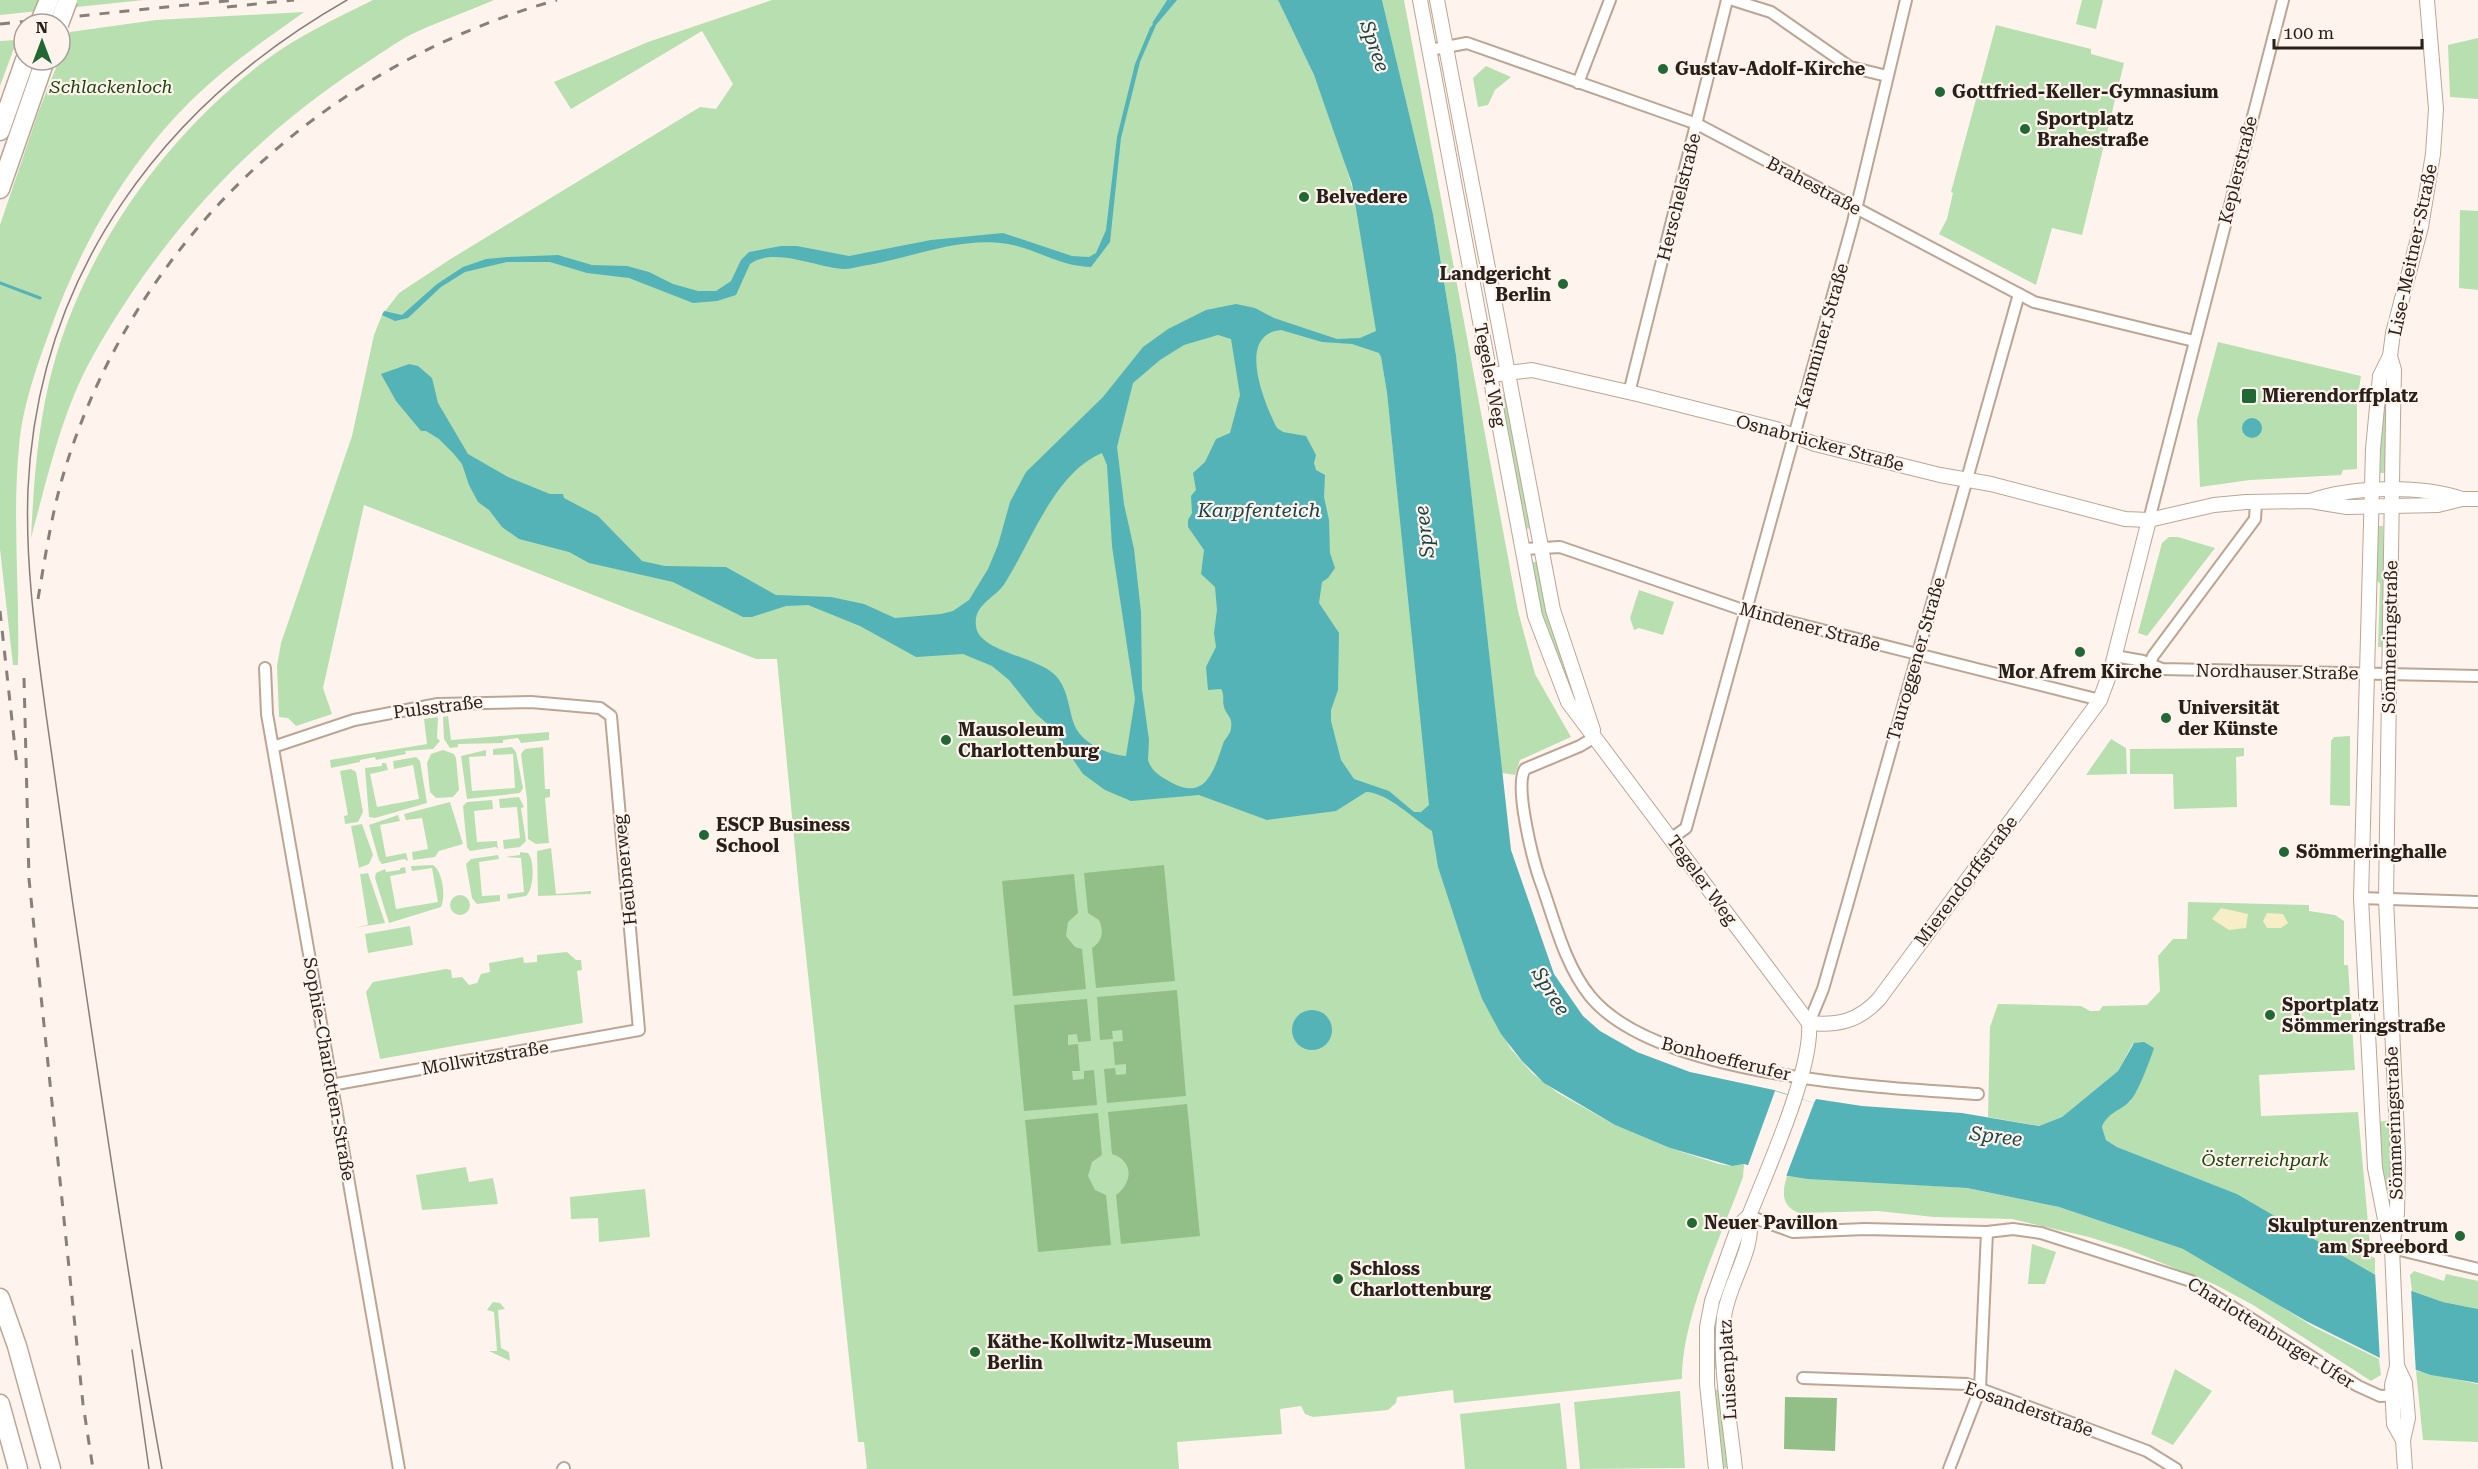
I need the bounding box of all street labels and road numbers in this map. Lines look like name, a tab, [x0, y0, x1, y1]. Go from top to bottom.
street label: Keplerstraße	[2214, 114, 2261, 226]
street label: Herschelstraße	[1652, 131, 1705, 263]
street label: Brahestraße	[1763, 152, 1865, 219]
street label: Lise-Meitner-Straße	[2384, 162, 2441, 338]
street label: Kamminer Straße	[1791, 261, 1852, 411]
street label: Tegeler Weg	[1470, 321, 1511, 429]
street label: Osnabrücker Straße	[1734, 410, 1907, 475]
street label: Sömmeringstraße	[2378, 560, 2401, 714]
street label: Tauroggener Straße	[1882, 574, 1949, 743]
street label: Mindener Straße	[1737, 598, 1883, 655]
street label: Nordhauser Straße	[2195, 660, 2359, 683]
street label: Pulsstraße	[392, 691, 484, 722]
street label: Mierendorffstraße	[1910, 811, 2022, 950]
street label: Heubnerweg	[608, 813, 641, 927]
street label: Tegeler Weg	[1663, 831, 1742, 929]
street label: Sophie-Charlotten-Straße	[299, 956, 360, 1182]
street label: Bonhoefferufer	[1659, 1032, 1793, 1085]
street label: Mollwitzstraße	[420, 1036, 550, 1079]
street label: Sömmeringstraße	[2380, 1046, 2407, 1200]
street label: Charlottenburger Ufer	[2184, 1273, 2359, 1393]
street label: Luisenplatz	[1714, 1319, 1741, 1421]
street label: Eosanderstraße	[1962, 1377, 2096, 1440]

